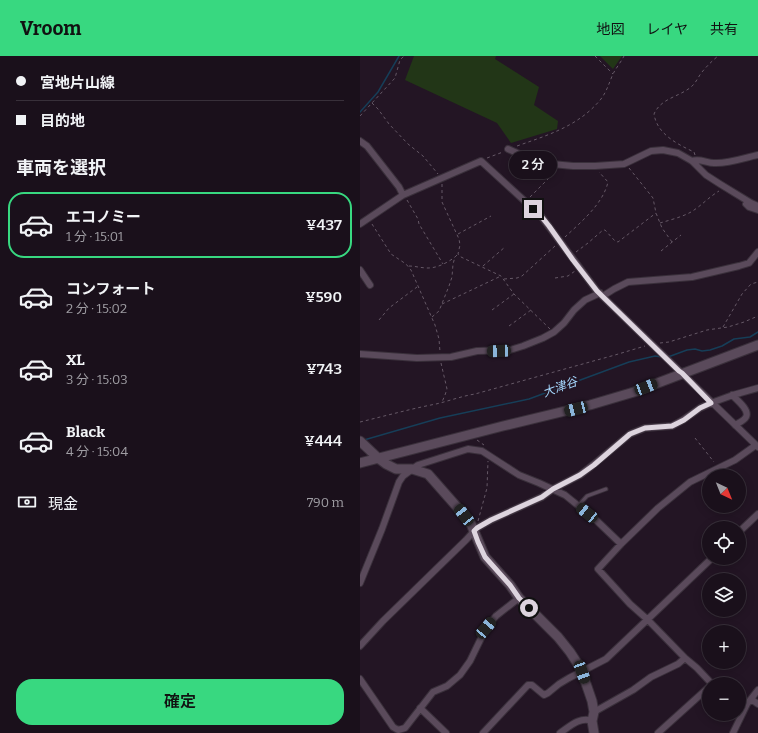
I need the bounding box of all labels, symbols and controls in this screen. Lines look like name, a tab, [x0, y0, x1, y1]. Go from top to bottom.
text: Vroom	[20, 17, 81, 40]
text: 地図	[596, 21, 624, 38]
text: レイヤ	[646, 21, 688, 38]
text: 共有	[710, 21, 738, 38]
text: 宮地片山線	[40, 74, 115, 92]
text: 目的地	[40, 112, 85, 130]
callout: 2 分	[509, 151, 557, 179]
text: 車両を選択	[16, 157, 106, 179]
text: 2 分	[522, 157, 544, 172]
route end	[524, 200, 542, 218]
icon: car	[18, 207, 54, 243]
text: エコノミー	[66, 208, 141, 226]
text: ¥437	[306, 216, 342, 234]
text: 1 分 · 15:01	[66, 229, 123, 244]
icon: car	[18, 279, 54, 315]
text: コンフォート	[66, 280, 156, 298]
text: ¥590	[305, 288, 342, 306]
text: 2 分 · 15:02	[66, 301, 127, 316]
car	[487, 345, 511, 357]
icon: car	[18, 351, 54, 387]
text: XL	[66, 351, 85, 369]
text: ¥743	[306, 360, 342, 378]
text: 3 分 · 15:03	[66, 372, 128, 387]
water label: 大津谷	[541, 374, 580, 400]
car	[633, 377, 659, 397]
car	[563, 400, 589, 418]
icon: car	[18, 423, 54, 459]
text: Black	[66, 423, 105, 441]
text: ¥444	[304, 432, 342, 450]
text: 4 分 · 15:04	[66, 444, 128, 459]
north arrow	[702, 469, 746, 513]
map controls	[702, 469, 746, 721]
icon: cash	[16, 491, 38, 513]
text: 現金	[48, 495, 78, 513]
text: 790 m	[307, 495, 344, 510]
car	[574, 501, 600, 525]
car	[452, 502, 476, 528]
button: locate	[702, 521, 746, 565]
button: layers	[702, 573, 746, 617]
route start	[520, 599, 538, 617]
car	[474, 615, 498, 641]
button: +	[702, 625, 746, 669]
car	[572, 659, 592, 685]
button: −	[702, 677, 746, 721]
button: 確定	[16, 679, 344, 725]

